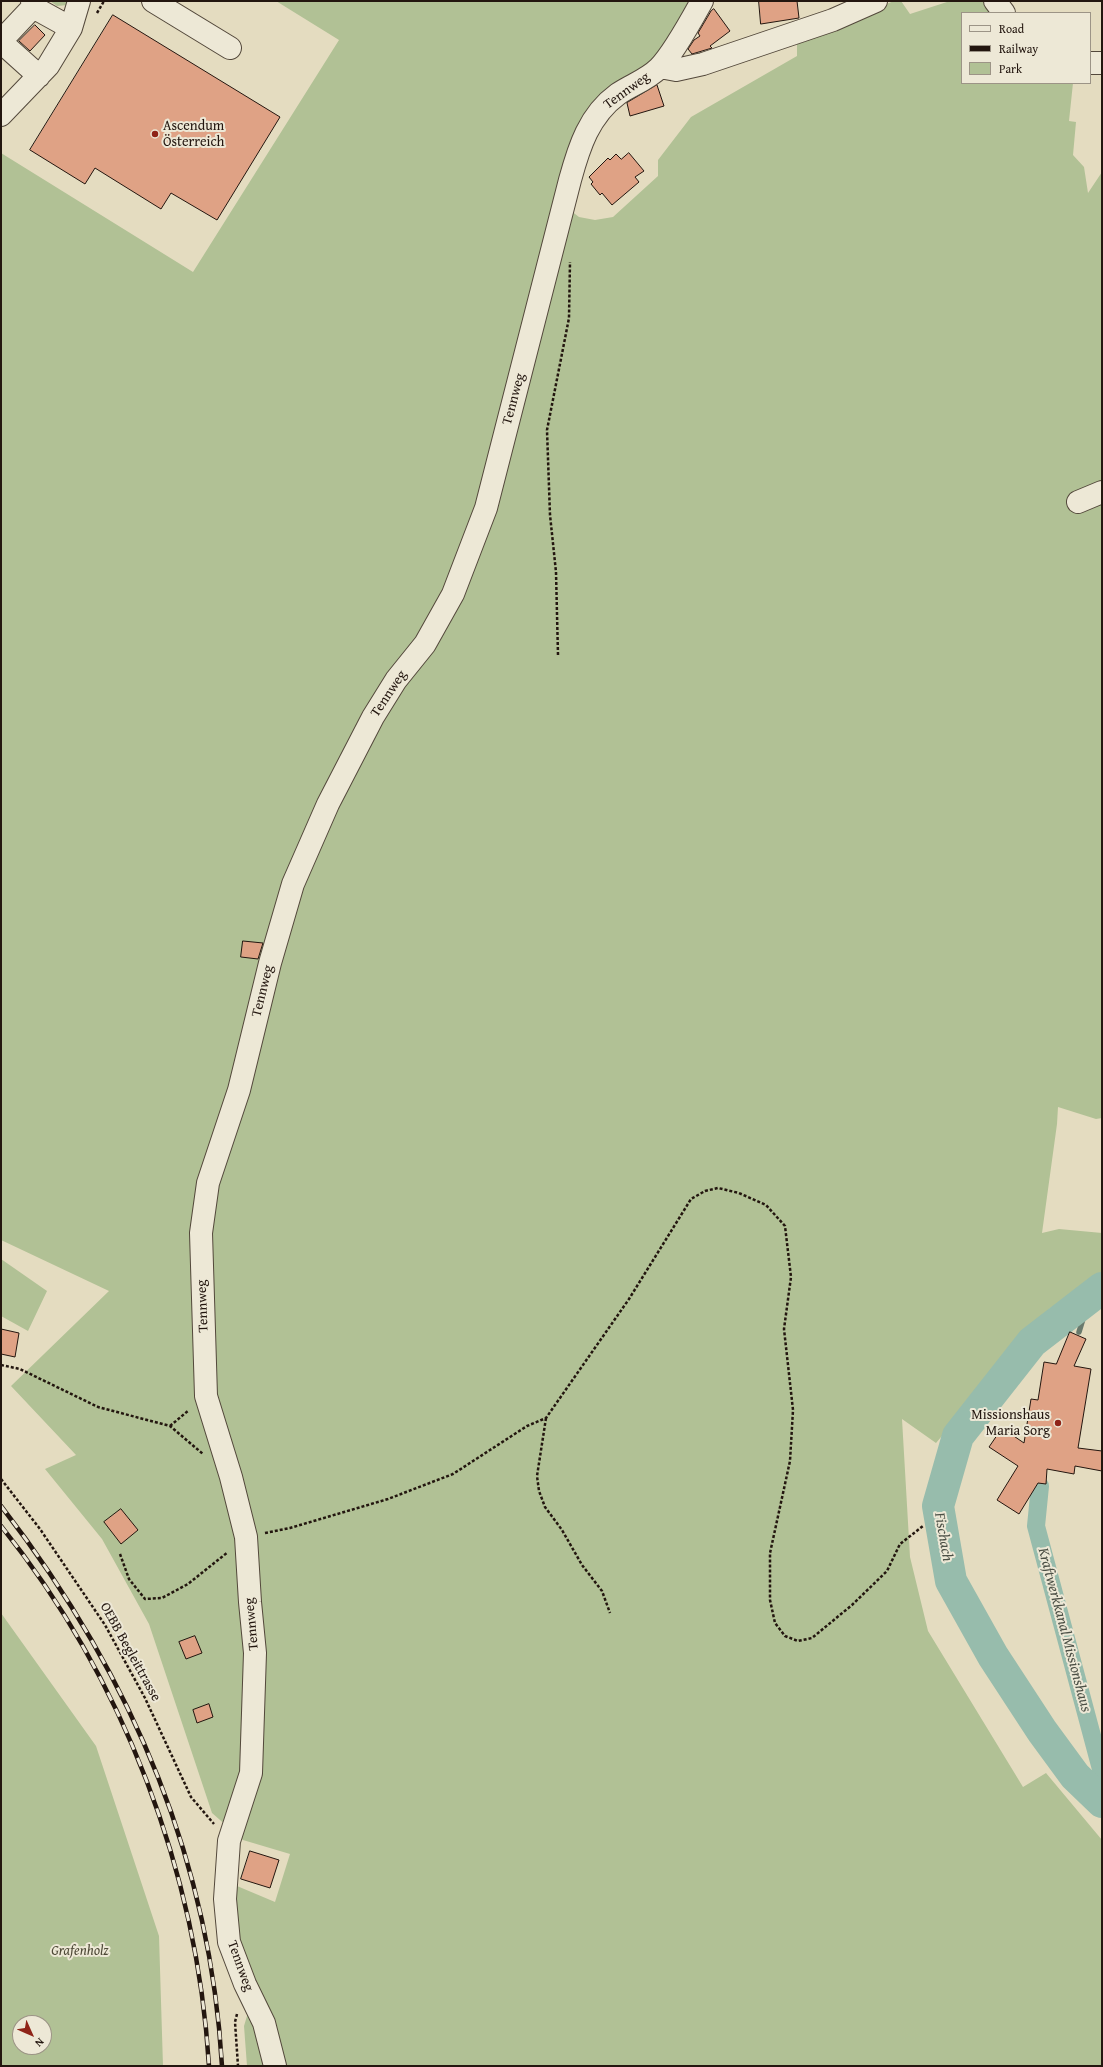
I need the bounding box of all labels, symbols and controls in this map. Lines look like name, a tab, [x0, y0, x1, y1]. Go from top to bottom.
legend	[961, 12, 1091, 84]
text: Road	[999, 20, 1024, 37]
text: Railway	[999, 40, 1038, 57]
text: Park	[999, 60, 1022, 77]
street label: Tennweg	[601, 69, 653, 113]
place label: Ascendum Österreich	[163, 118, 224, 150]
marker: Ascendum Österreich	[150, 129, 160, 139]
street label: Tennweg	[499, 371, 529, 427]
street label: Tennweg	[367, 667, 411, 721]
street label: Tennweg	[248, 963, 278, 1019]
street label: Tennweg	[194, 1279, 212, 1333]
place label: Missionshaus Maria Sorg	[971, 1407, 1050, 1440]
marker: Missionshaus Maria Sorg	[1053, 1418, 1063, 1428]
water label: Fischach	[930, 1511, 956, 1563]
water label: Kraftwerkkanal Missionshaus	[1033, 1546, 1095, 1714]
street label: Tennweg	[241, 1597, 263, 1651]
street label: OEBB Begleittrasse	[96, 1600, 164, 1704]
street label: Tennweg	[223, 1938, 257, 1994]
park label: Grafenholz	[51, 1943, 109, 1959]
north arrow	[12, 2015, 52, 2055]
text: N	[32, 2035, 48, 2051]

